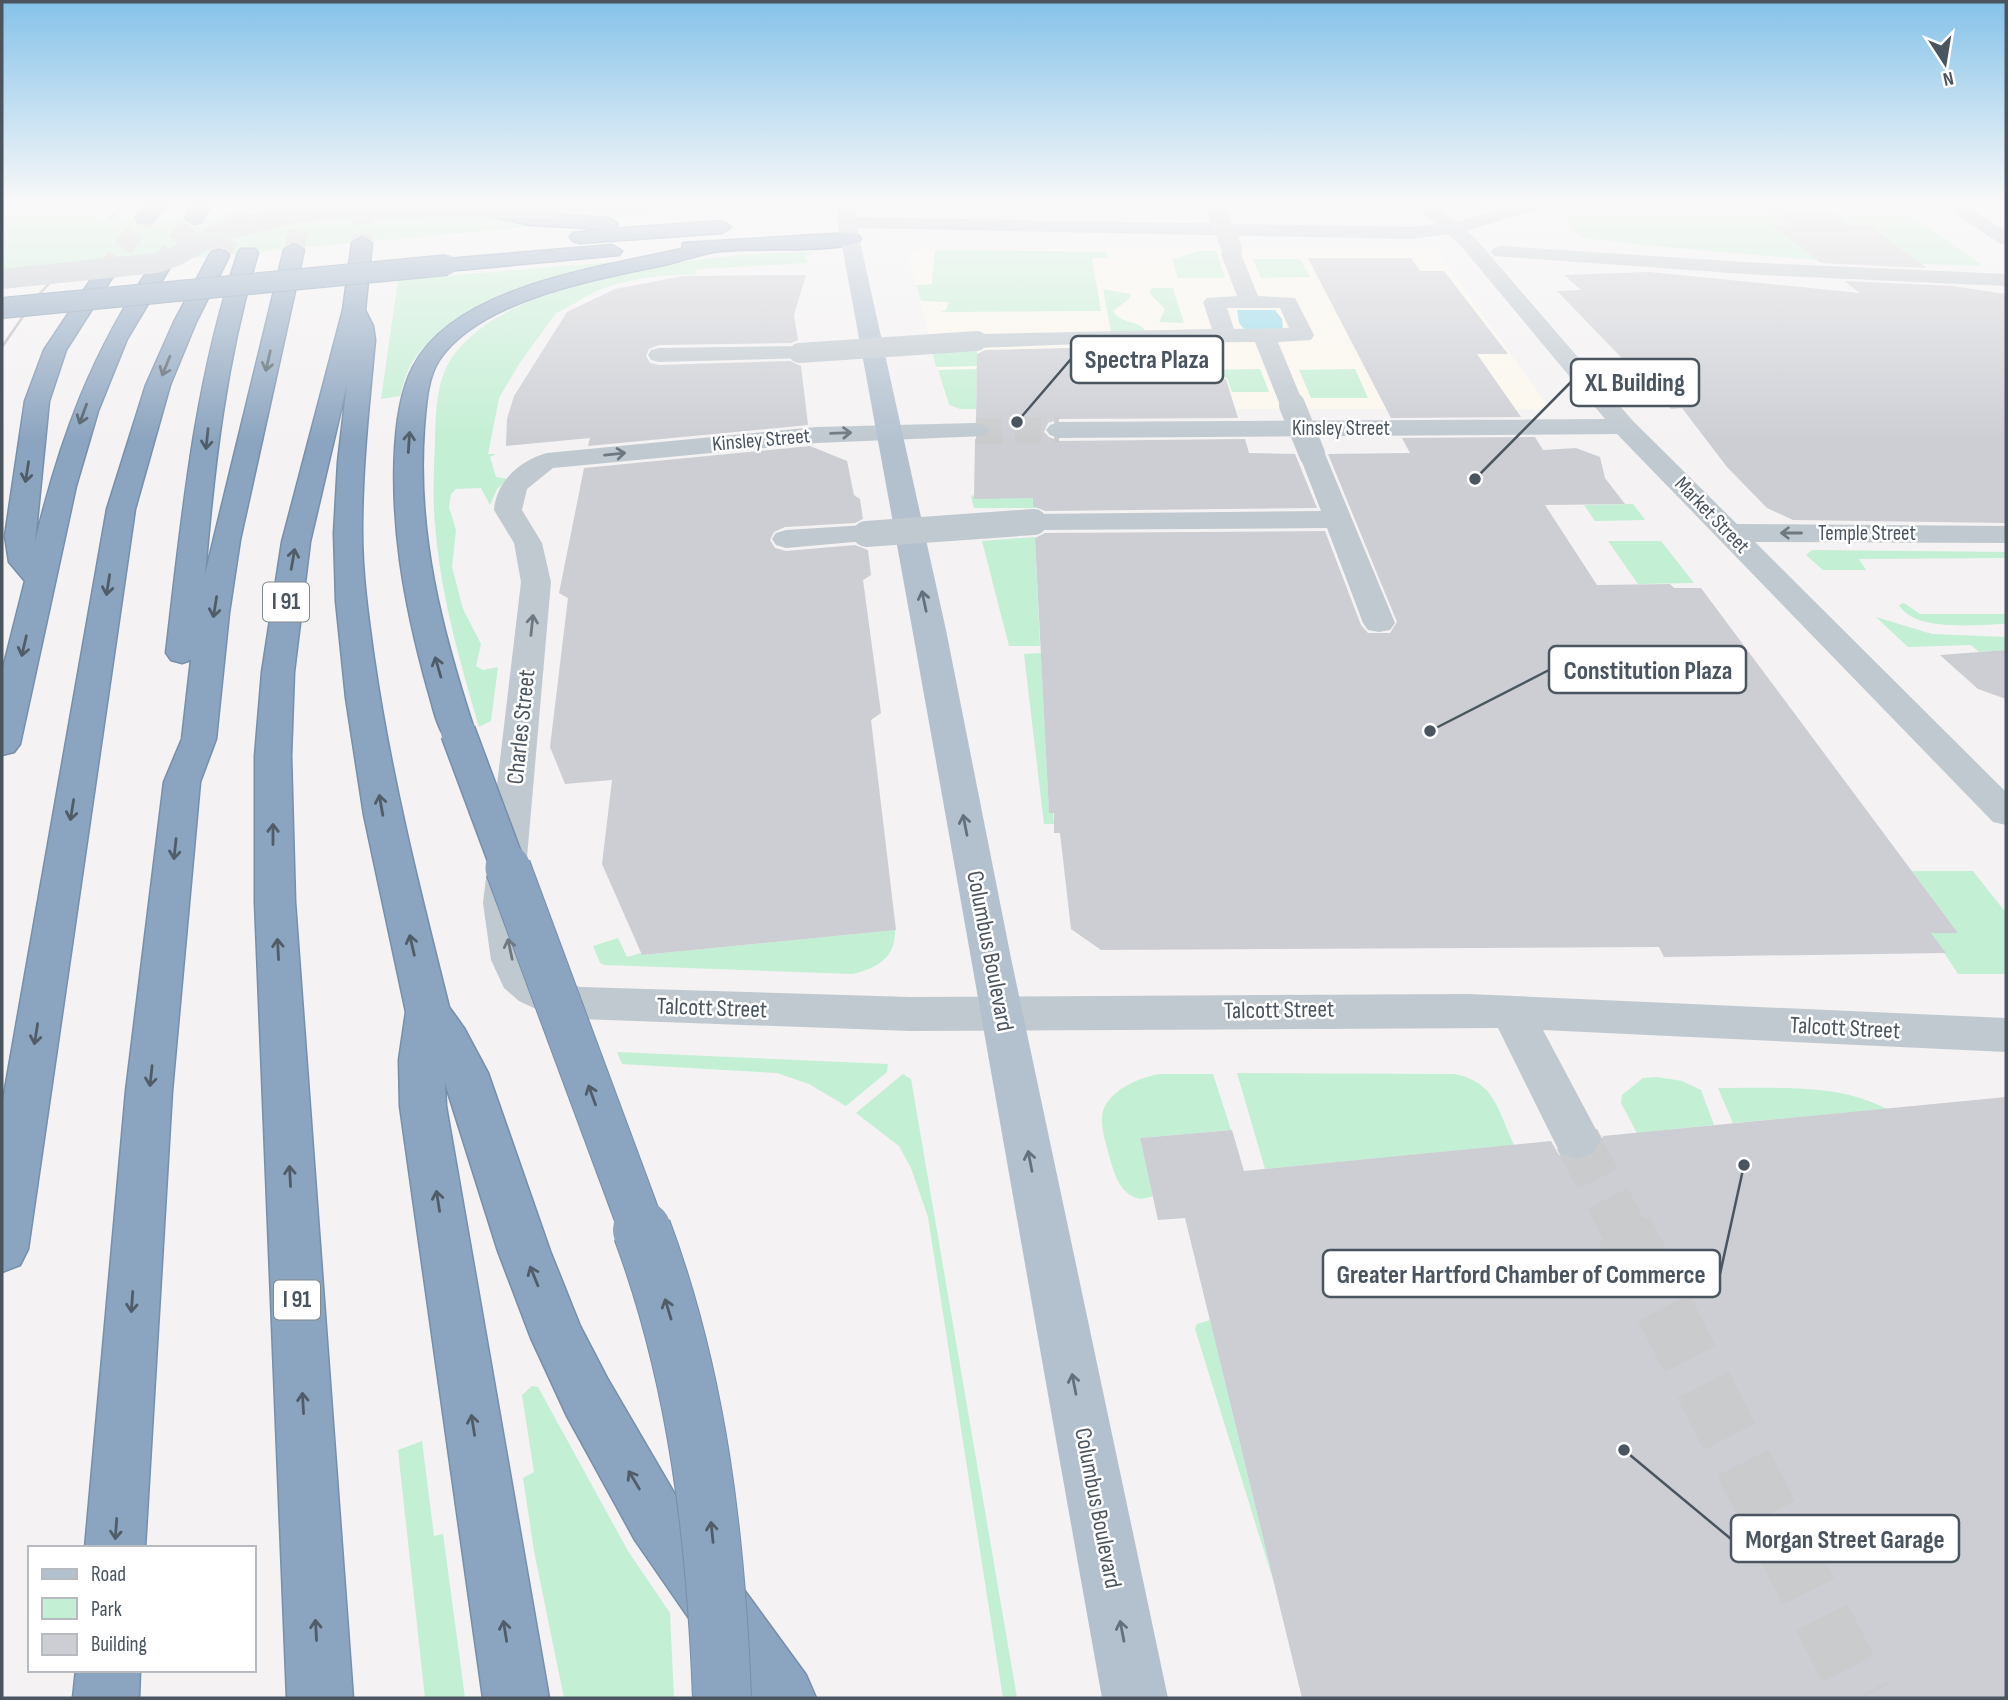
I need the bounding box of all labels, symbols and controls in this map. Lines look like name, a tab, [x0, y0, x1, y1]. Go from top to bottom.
north arrow	[1910, 28, 1980, 98]
text: N	[1941, 66, 1956, 90]
callout: Spectra Plaza	[1071, 336, 1223, 383]
text: Spectra Plaza	[1085, 345, 1209, 376]
one-way arrow	[261, 349, 274, 372]
one-way arrow	[158, 355, 171, 376]
callout: XL Building	[1571, 359, 1699, 406]
text: XL Building	[1584, 368, 1685, 399]
one-way arrow	[75, 402, 88, 424]
street label: Kinsley Street	[1292, 416, 1390, 441]
street label: Kinsley Street	[711, 423, 811, 457]
one-way arrow	[200, 427, 213, 450]
one-way arrow	[829, 427, 852, 440]
one-way arrow	[403, 432, 416, 454]
one-way arrow	[603, 447, 626, 460]
one-way arrow	[20, 460, 33, 483]
street label: Market Street	[1669, 472, 1755, 558]
street label: Temple Street	[1818, 521, 1916, 546]
one-way arrow	[1780, 526, 1803, 540]
one-way arrow	[287, 548, 300, 571]
one-way arrow	[101, 573, 114, 596]
road number: I 91	[263, 582, 309, 622]
one-way arrow	[916, 590, 930, 613]
one-way arrow	[208, 595, 221, 618]
one-way arrow	[525, 614, 538, 637]
one-way arrow	[17, 634, 31, 657]
callout: Constitution Plaza	[1549, 646, 1746, 693]
one-way arrow	[430, 656, 443, 678]
text: Constitution Plaza	[1564, 656, 1732, 687]
street label: Charles Street	[501, 668, 541, 786]
one-way arrow	[374, 794, 387, 817]
one-way arrow	[65, 798, 78, 821]
one-way arrow	[958, 814, 971, 837]
one-way arrow	[266, 823, 280, 846]
one-way arrow	[168, 838, 181, 860]
street label: Columbus Boulevard	[960, 868, 1020, 1034]
one-way arrow	[404, 934, 418, 957]
one-way arrow	[271, 937, 284, 960]
one-way arrow	[503, 938, 516, 961]
street label: Talcott Street	[656, 992, 768, 1024]
street label: Talcott Street	[1224, 995, 1334, 1025]
street label: Talcott Street	[1789, 1011, 1901, 1045]
one-way arrow	[29, 1023, 42, 1045]
one-way arrow	[144, 1064, 157, 1086]
one-way arrow	[585, 1085, 597, 1107]
one-way arrow	[1023, 1150, 1037, 1173]
one-way arrow	[284, 1165, 297, 1188]
one-way arrow	[431, 1190, 444, 1213]
callout: Greater Hartford Chamber of Commerce	[1323, 1250, 1720, 1297]
text: Greater Hartford Chamber of Commerce	[1336, 1260, 1706, 1291]
one-way arrow	[526, 1266, 539, 1288]
road number: I 91	[274, 1280, 320, 1320]
one-way arrow	[125, 1291, 138, 1313]
one-way arrow	[661, 1299, 674, 1321]
one-way arrow	[1066, 1373, 1080, 1396]
one-way arrow	[297, 1392, 310, 1415]
one-way arrow	[466, 1415, 479, 1437]
street label: Columbus Boulevard	[1068, 1425, 1128, 1591]
one-way arrow	[626, 1471, 640, 1491]
callout: Morgan Street Garage	[1731, 1515, 1959, 1562]
one-way arrow	[110, 1518, 123, 1541]
one-way arrow	[705, 1522, 718, 1544]
text: Morgan Street Garage	[1745, 1525, 1945, 1556]
legend	[28, 1546, 256, 1672]
text: Road	[91, 1562, 126, 1587]
text: Park	[91, 1597, 122, 1622]
one-way arrow	[309, 1619, 322, 1642]
one-way arrow	[498, 1620, 511, 1643]
one-way arrow	[1115, 1620, 1128, 1643]
text: Building	[91, 1632, 147, 1657]

